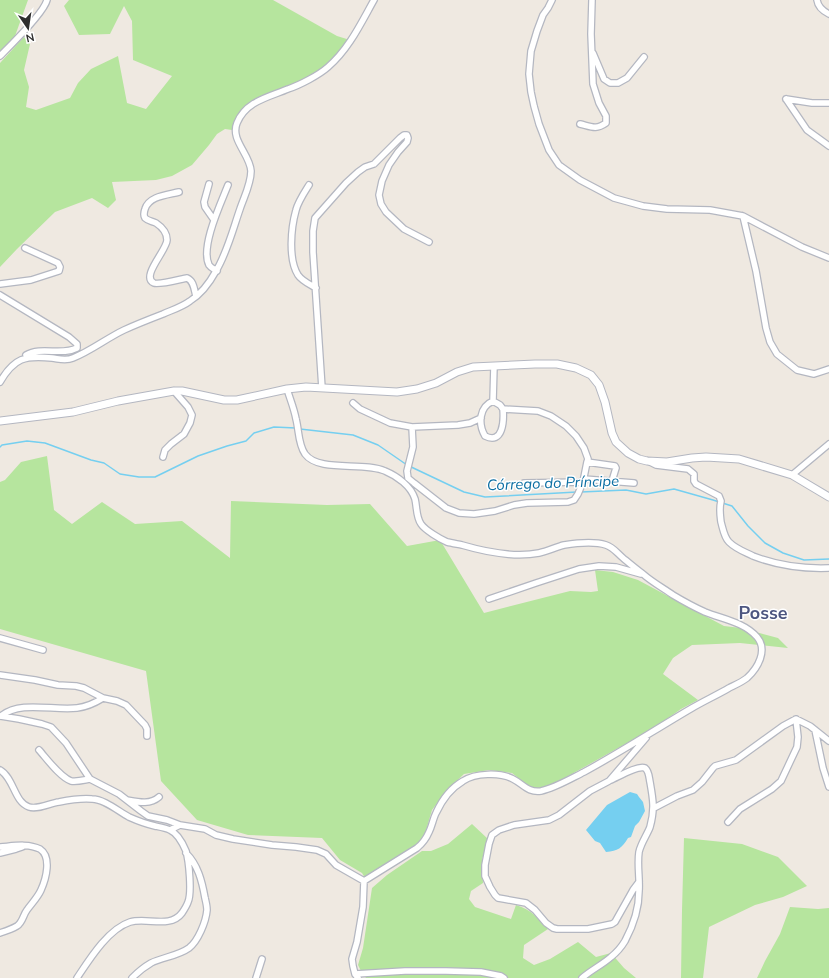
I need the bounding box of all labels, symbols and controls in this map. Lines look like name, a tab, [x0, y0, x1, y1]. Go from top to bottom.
north arrow	[8, 8, 48, 48]
text: N	[24, 29, 36, 45]
water label: Córrego do Príncipe	[487, 471, 619, 495]
district label: Posse	[739, 601, 788, 625]

